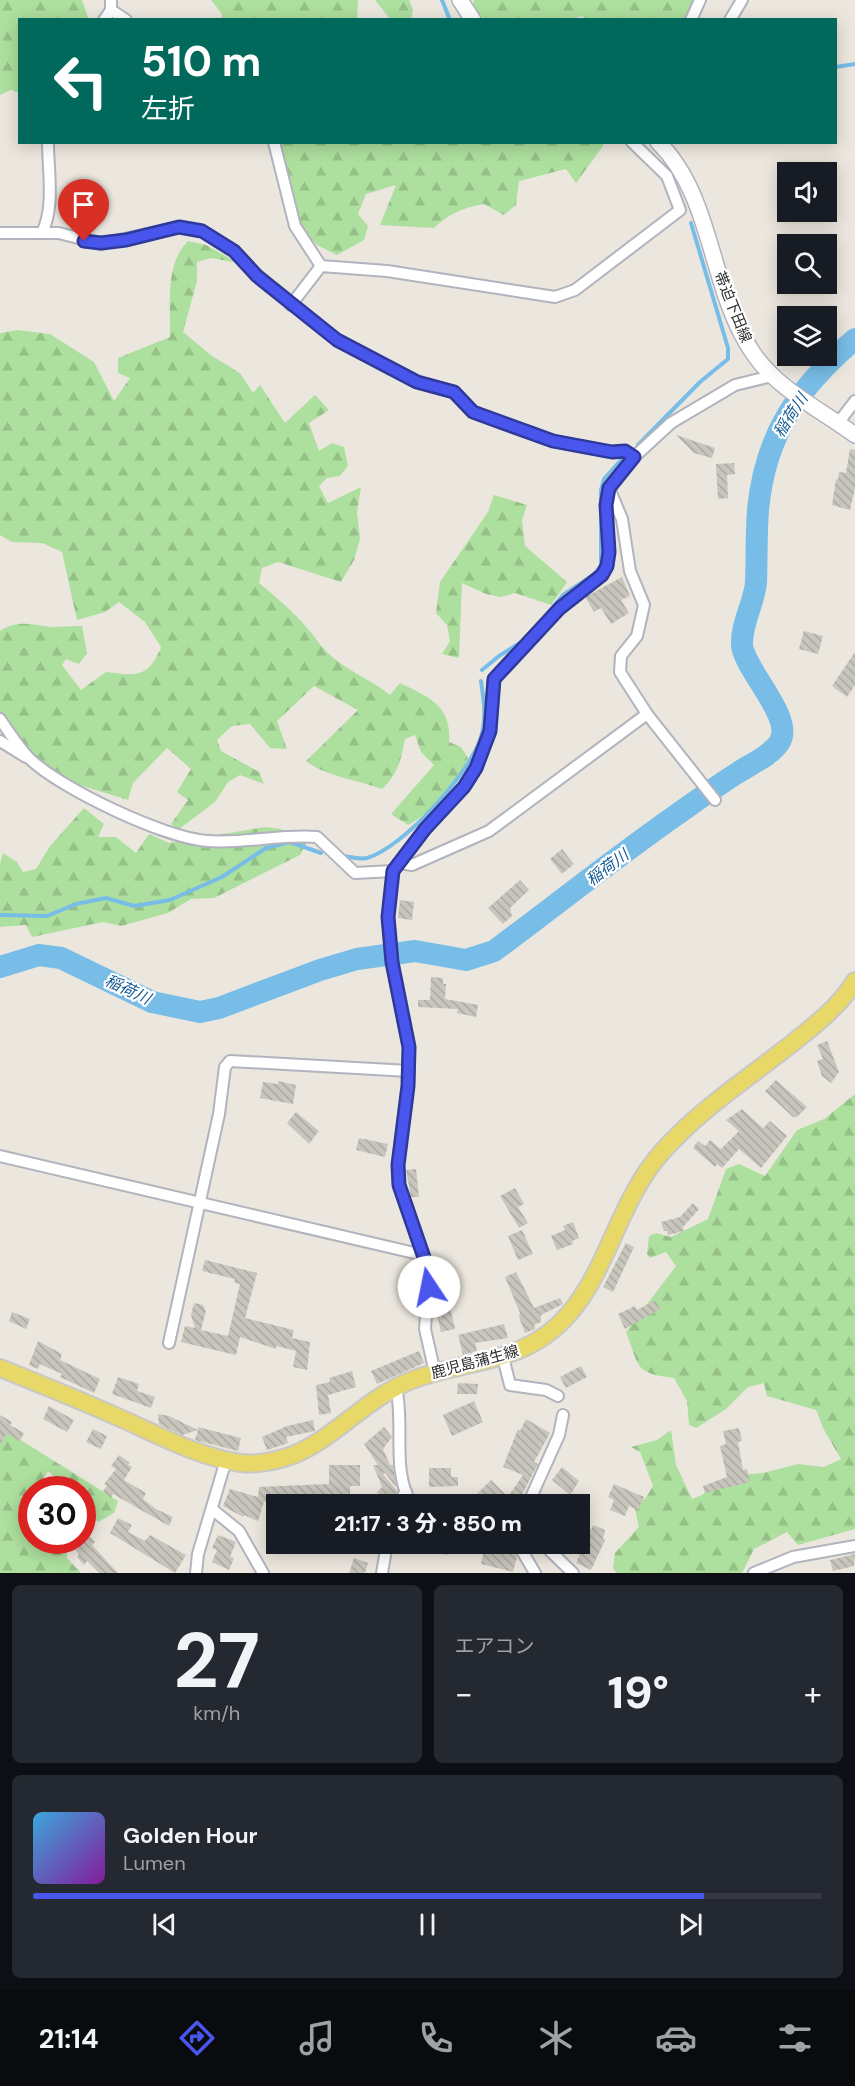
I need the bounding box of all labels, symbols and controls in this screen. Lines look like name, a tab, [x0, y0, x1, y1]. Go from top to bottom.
text: 510 m	[141, 34, 261, 89]
icon: left	[42, 42, 120, 120]
text: 左折	[141, 91, 195, 126]
map controls	[777, 162, 837, 366]
button: sound	[777, 162, 837, 222]
pin	[58, 179, 109, 241]
icon: arrive	[67, 188, 100, 221]
button: search	[777, 234, 837, 294]
street label: 帯迫下田線	[710, 268, 756, 346]
button: layers	[777, 306, 837, 366]
water label: 稲荷川	[769, 388, 813, 441]
water label: 稲荷川	[582, 843, 634, 890]
water label: 稲荷川	[102, 970, 156, 1010]
position arrow	[397, 1255, 461, 1319]
street label: 鹿児島蒲生線	[429, 1341, 521, 1383]
speed limit sign: 30	[18, 1476, 96, 1554]
text: 21:17 · 3 分 · 850 m	[334, 1509, 522, 1538]
text: 27	[174, 1610, 260, 1711]
text: エアコン	[455, 1633, 535, 1659]
text: 19°	[607, 1663, 669, 1722]
text: −	[455, 1672, 473, 1715]
text: +	[804, 1672, 822, 1715]
text: km/h	[193, 1700, 240, 1726]
text: Golden Hour	[123, 1821, 258, 1850]
text: Lumen	[123, 1850, 186, 1876]
icon: previous	[148, 1908, 181, 1941]
icon: pause	[411, 1908, 444, 1941]
icon: next	[674, 1908, 707, 1941]
icon: directions	[176, 2017, 218, 2059]
icon: music	[296, 2017, 338, 2059]
icon: phone	[415, 2017, 457, 2059]
icon: climate	[535, 2017, 577, 2059]
icon: car	[655, 2017, 697, 2059]
icon: filters	[774, 2017, 816, 2059]
text: 21:14	[39, 2021, 98, 2056]

